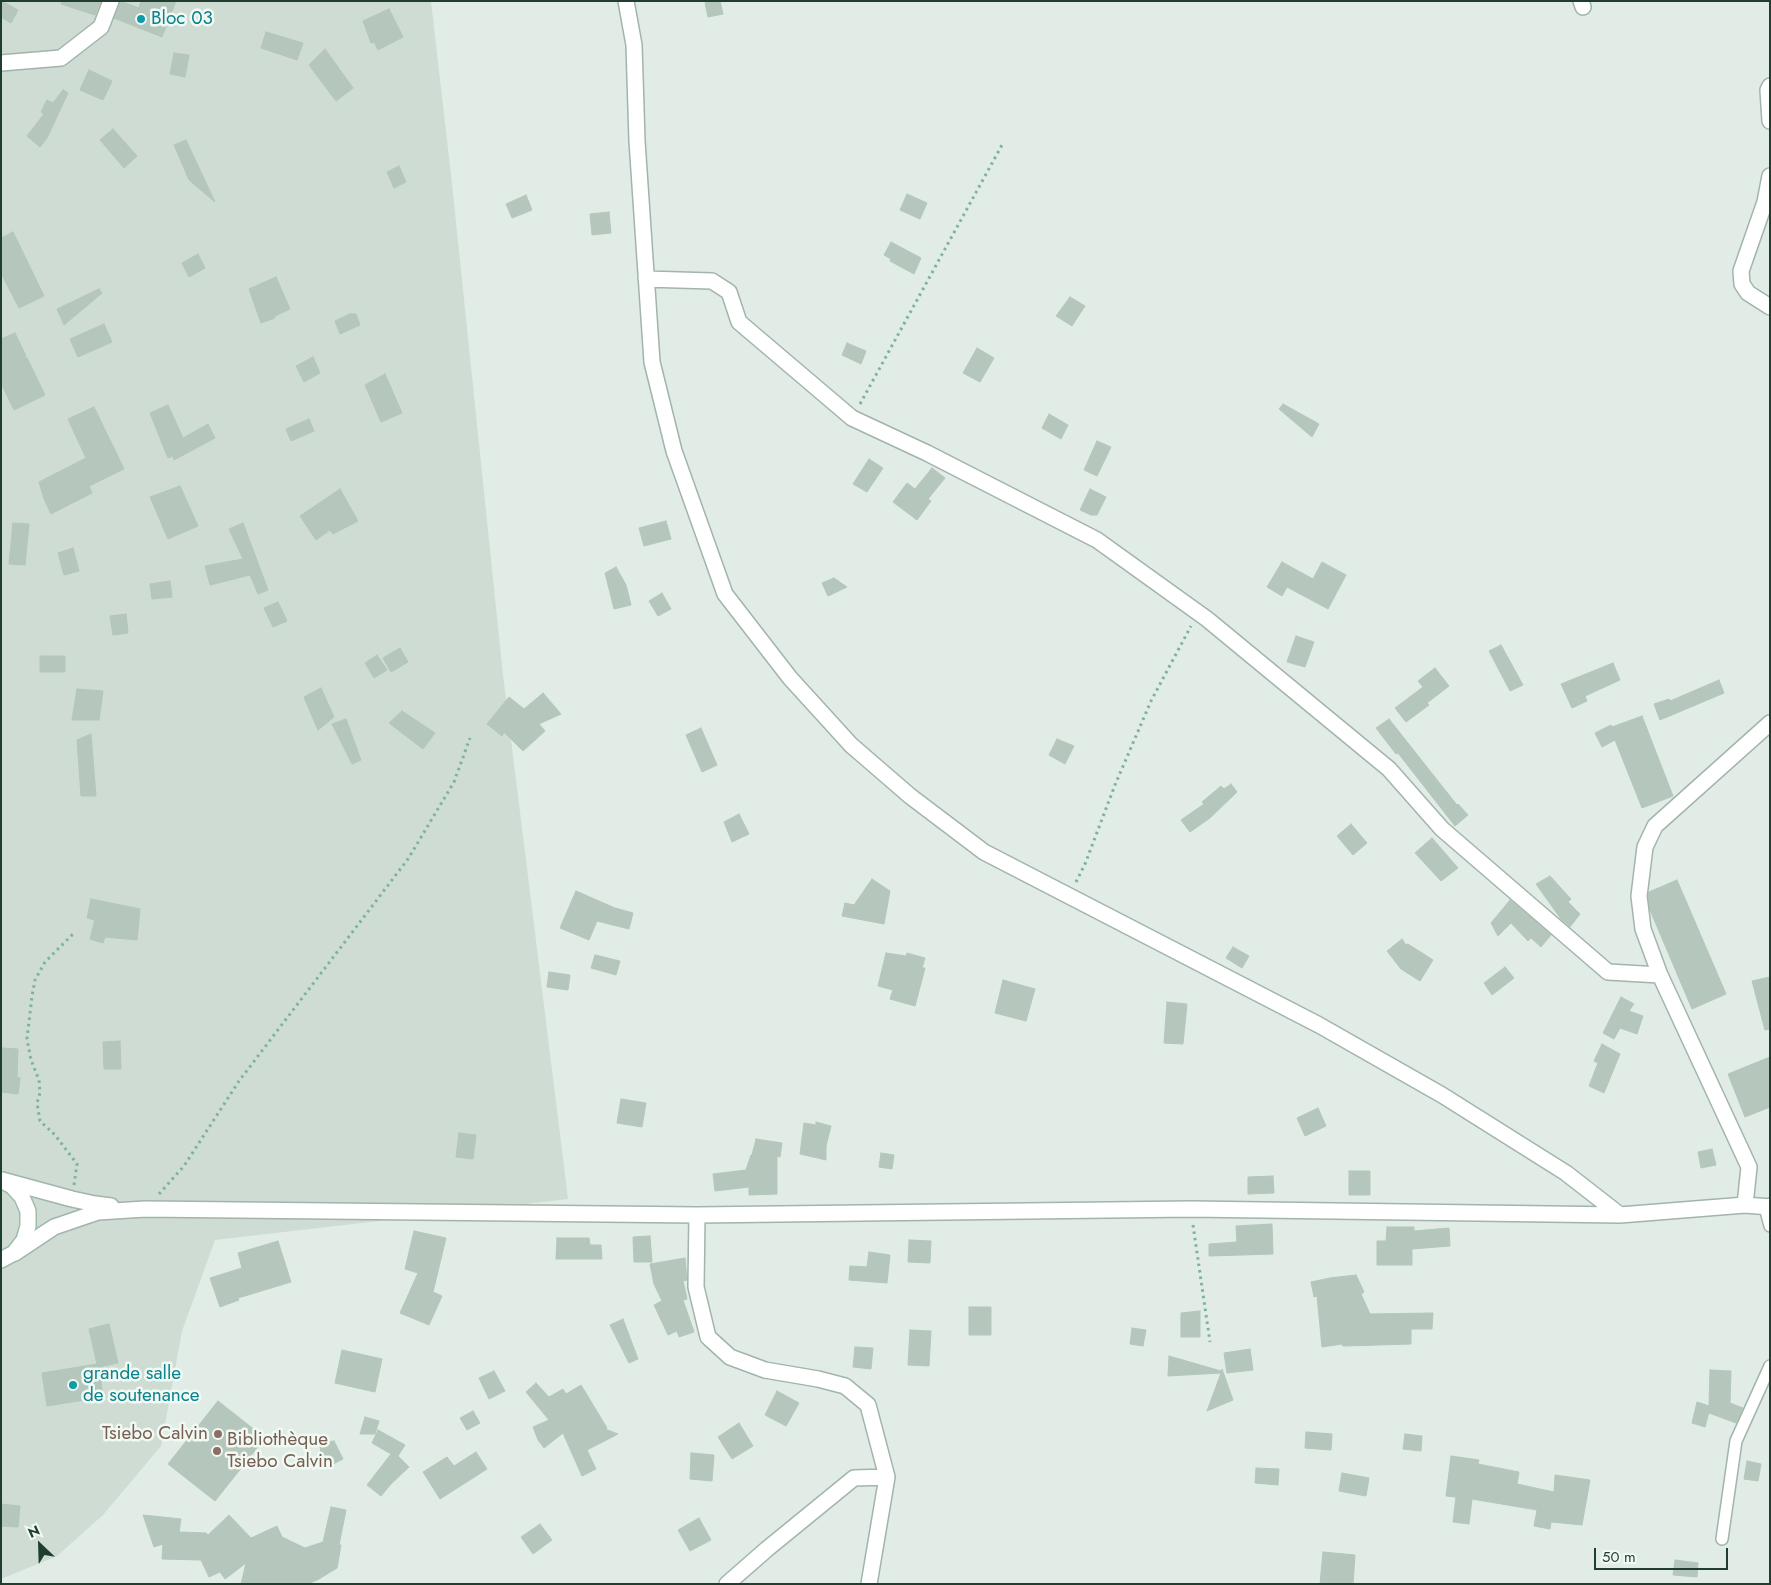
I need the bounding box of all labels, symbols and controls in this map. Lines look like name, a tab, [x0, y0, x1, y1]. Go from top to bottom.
place label: Bloc 03	[151, 8, 213, 30]
marker: Bloc 03	[135, 13, 147, 25]
place label: grande salle de soutenance	[83, 1363, 200, 1407]
marker: grande salle de soutenance	[67, 1379, 79, 1391]
place label: Tsiebo Calvin	[102, 1423, 208, 1445]
marker: Tsiebo Calvin	[212, 1428, 224, 1440]
place label: Bibliothèque Tsiebo Calvin	[227, 1429, 333, 1473]
marker: Bibliothèque Tsiebo Calvin	[211, 1445, 223, 1457]
north arrow	[15, 1520, 65, 1570]
text: N	[25, 1520, 43, 1543]
scale bar	[1596, 1538, 1730, 1570]
text: 50 m	[1602, 1546, 1636, 1568]

